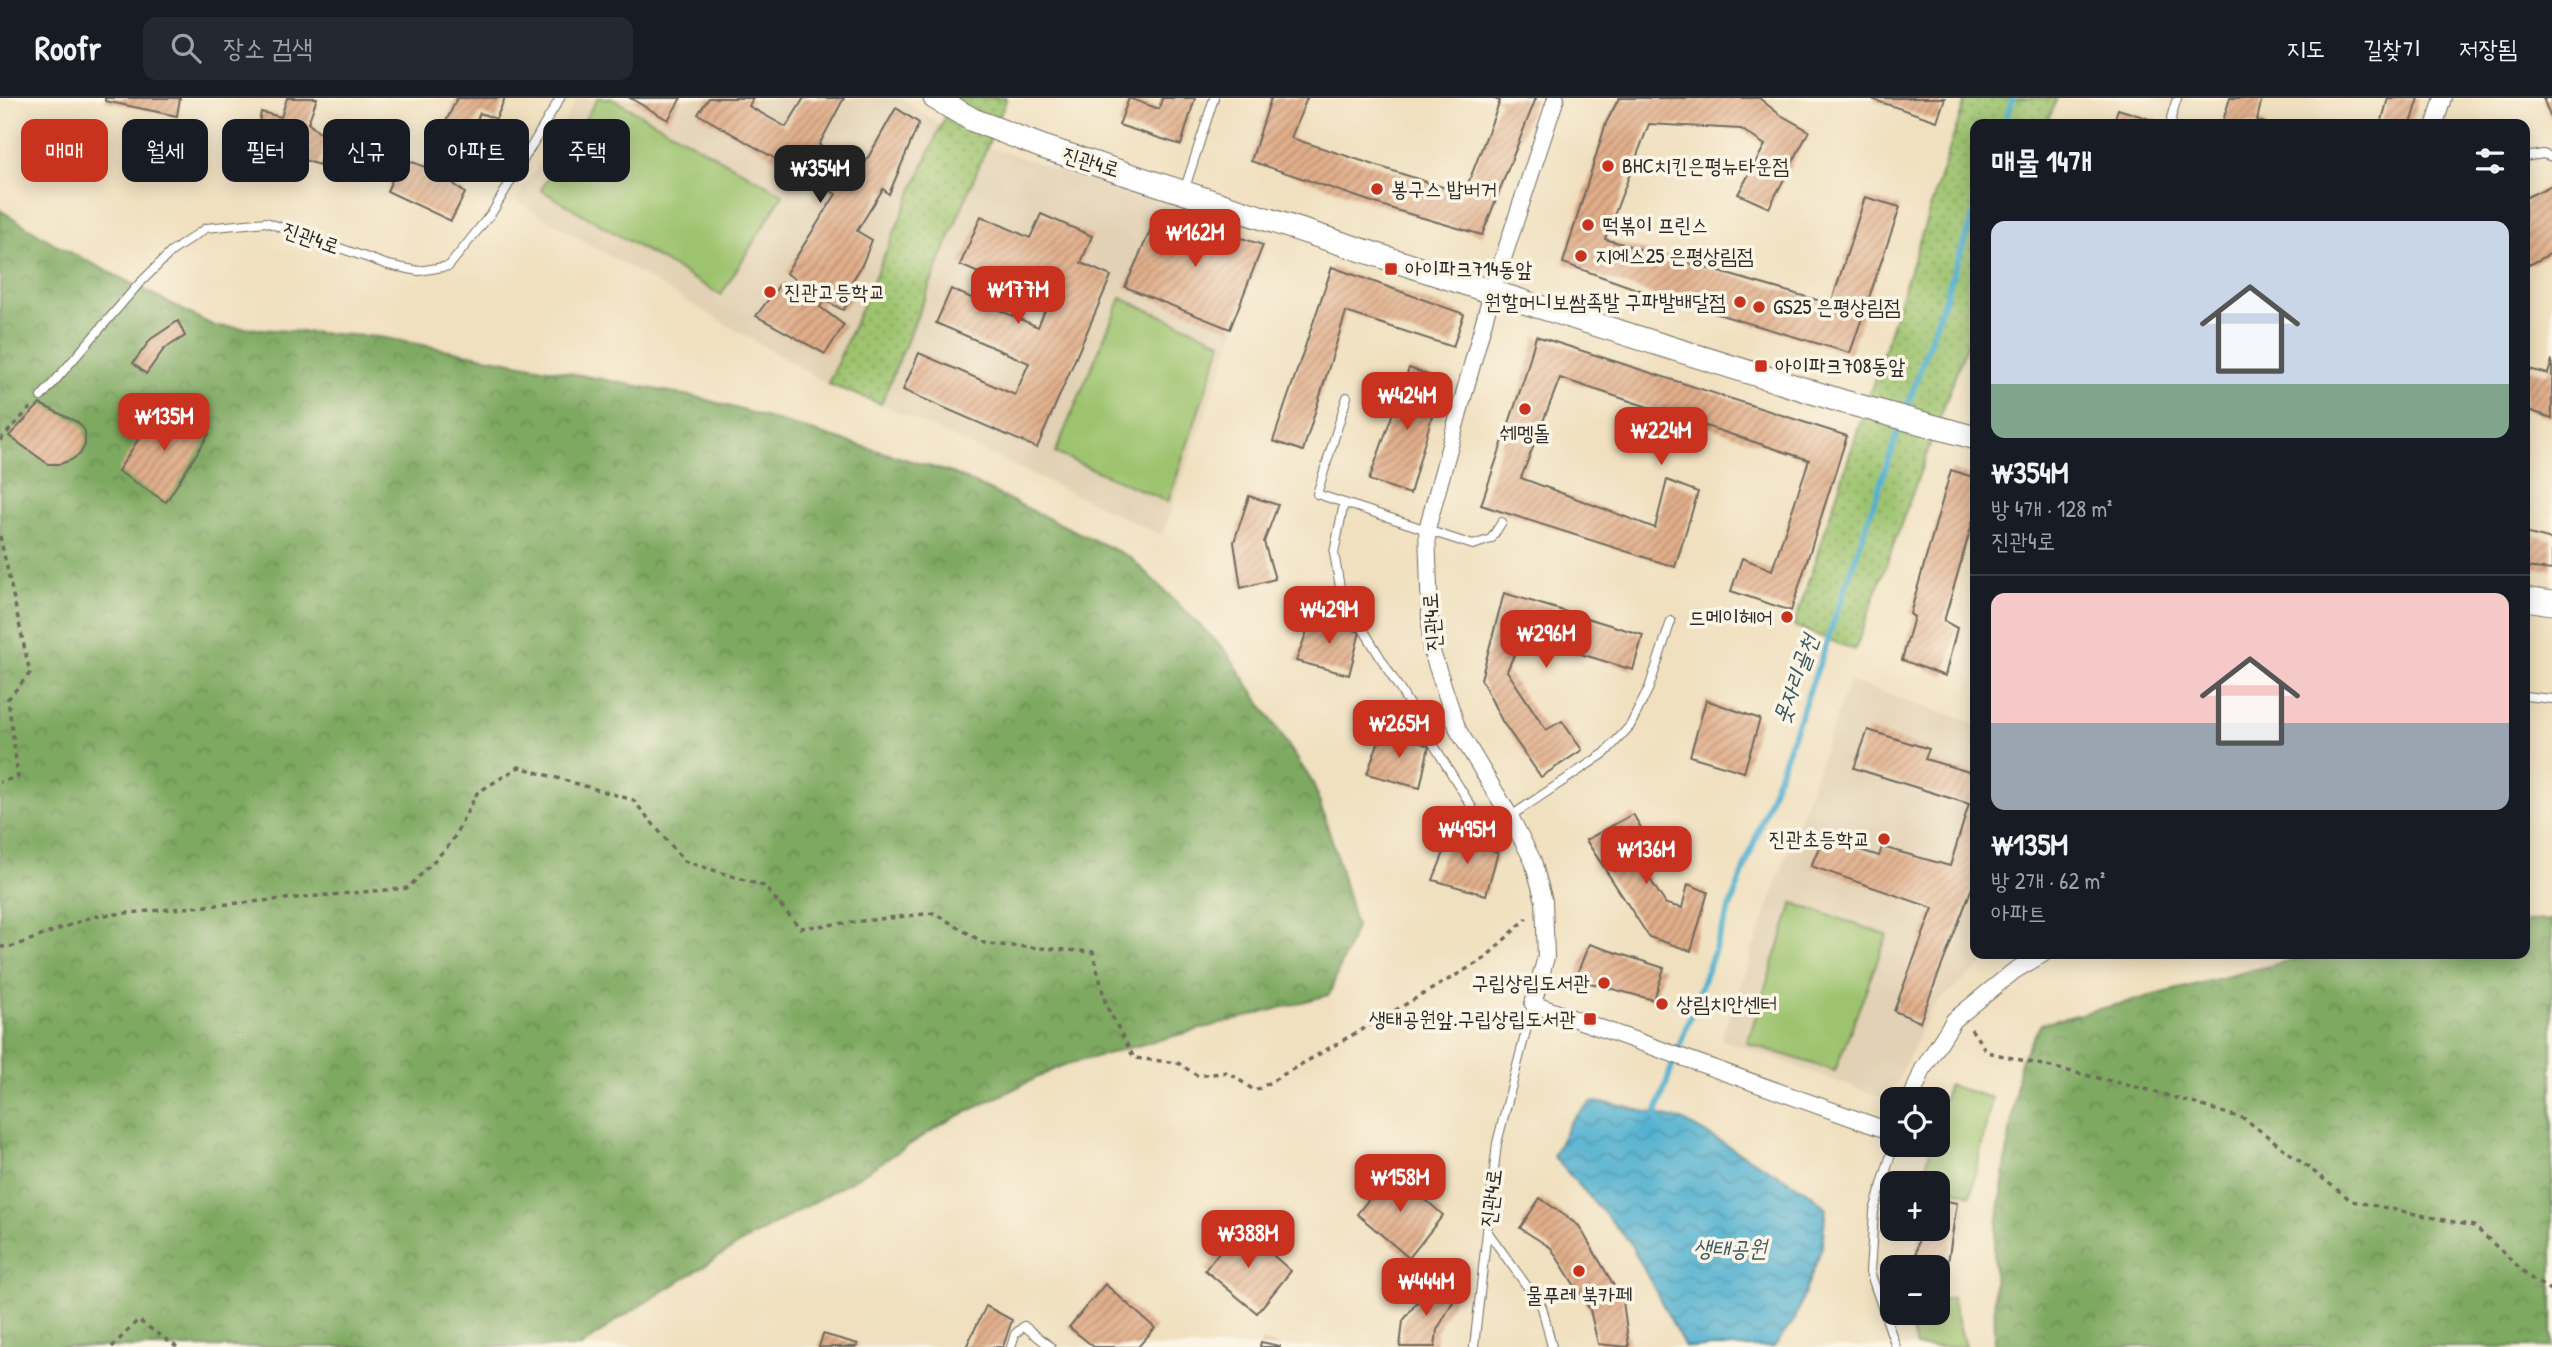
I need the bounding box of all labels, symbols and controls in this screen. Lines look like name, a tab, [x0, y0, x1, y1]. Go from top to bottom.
search box	[143, 17, 633, 80]
text: Roofr	[35, 26, 101, 70]
icon: search	[167, 29, 205, 67]
text: 장소 검색	[223, 30, 313, 65]
text: 지도	[2287, 32, 2325, 64]
text: 길찾기	[2363, 32, 2421, 64]
text: 저장됨	[2459, 32, 2517, 64]
chip: 매매	[21, 119, 108, 182]
chip: 월세	[122, 119, 208, 182]
chip: 필터	[222, 119, 309, 182]
chip: 신규	[323, 119, 410, 182]
chip: 아파트	[424, 119, 529, 182]
chip: 주택	[543, 119, 630, 182]
street label: 진관4로	[1059, 139, 1123, 184]
text: 매물 14개	[1991, 141, 2092, 181]
icon: filters	[2471, 142, 2509, 180]
pin: ₩354M	[771, 146, 869, 205]
place label: BHC치킨은평뉴타운점	[1622, 151, 1789, 180]
text: ₩354M	[790, 152, 850, 183]
marker: BHC치킨은평뉴타운점	[1600, 158, 1616, 174]
place label: 봉구스 밥버거	[1391, 174, 1497, 203]
marker: 봉구스 밥버거	[1369, 181, 1385, 197]
pin: ₩162M	[1146, 209, 1244, 269]
place label: 떡볶이 프린스	[1602, 210, 1708, 239]
street label: 진관4로	[279, 214, 344, 261]
text: ₩162M	[1165, 216, 1225, 247]
marker: 떡볶이 프린스	[1580, 217, 1596, 233]
place label: 지에스25 은평상림점	[1595, 241, 1754, 270]
marker: 지에스25 은평상림점	[1573, 248, 1589, 264]
place label: 아이파크714동앞	[1405, 254, 1532, 283]
marker: 아이파크714동앞	[1383, 261, 1399, 277]
pin: ₩177M	[969, 266, 1067, 326]
icon: home	[2187, 266, 2313, 392]
text: ₩177M	[987, 273, 1049, 304]
place label: 진관고등학교	[784, 277, 885, 306]
marker: 진관고등학교	[762, 284, 778, 300]
place label: 원할머니보쌈족발 구파발배달점	[1485, 287, 1726, 316]
place label: GS25 은평상림점	[1773, 292, 1901, 321]
marker: 원할머니보쌈족발 구파발배달점	[1732, 294, 1748, 310]
marker: GS25 은평상림점	[1751, 299, 1767, 315]
place label: 아이파크708동앞	[1775, 351, 1905, 380]
marker: 아이파크708동앞	[1753, 358, 1769, 374]
pin: ₩424M	[1358, 372, 1456, 432]
text: ₩424M	[1378, 379, 1436, 410]
pin: ₩135M	[115, 394, 213, 453]
text: ₩135M	[134, 400, 194, 431]
marker: 쉐멩돌	[1517, 401, 1533, 417]
pin: ₩224M	[1612, 408, 1710, 467]
text: ₩224M	[1631, 414, 1691, 445]
place label: 쉐멩돌	[1500, 418, 1550, 447]
text: ₩354M	[1991, 452, 2069, 492]
text: 방 4개 · 128 m²	[1991, 493, 2112, 524]
text: 진관4로	[1991, 525, 2055, 556]
pin: ₩429M	[1280, 587, 1378, 646]
street label: 진관4로	[1415, 592, 1448, 652]
text: ₩429M	[1300, 593, 1358, 624]
place label: 드메이헤어	[1689, 602, 1773, 631]
marker: 드메이헤어	[1779, 609, 1795, 625]
pin: ₩296M	[1497, 610, 1595, 670]
text: ₩296M	[1516, 617, 1576, 648]
water label: 못자리골천	[1764, 628, 1826, 728]
icon: home	[2187, 638, 2313, 764]
pin: ₩265M	[1350, 700, 1448, 760]
text: ₩265M	[1369, 707, 1429, 738]
pin: ₩495M	[1418, 806, 1516, 866]
text: ₩495M	[1438, 813, 1496, 844]
place label: 진관초등학교	[1769, 824, 1870, 853]
text: ₩135M	[1991, 824, 2068, 864]
pin: ₩136M	[1597, 826, 1695, 886]
marker: 진관초등학교	[1876, 831, 1892, 847]
text: ₩136M	[1617, 833, 1675, 864]
text: 방 2개 · 62 m²	[1991, 865, 2105, 896]
text: 아파트	[1991, 897, 2047, 928]
place label: 구립상립도서관	[1472, 968, 1590, 997]
marker: 구립상립도서관	[1596, 975, 1612, 991]
place label: 상림치안센터	[1676, 989, 1777, 1018]
marker: 상림치안센터	[1654, 996, 1670, 1012]
place label: 생태공원앞.구립상립도서관	[1369, 1004, 1576, 1033]
marker: 생태공원앞.구립상립도서관	[1582, 1011, 1598, 1027]
map controls	[1880, 1087, 1950, 1325]
button: locate	[1880, 1087, 1950, 1157]
pin: ₩158M	[1351, 1154, 1449, 1214]
text: ₩158M	[1371, 1161, 1429, 1192]
street label: 진관4로	[1473, 1167, 1508, 1229]
button: +	[1880, 1171, 1950, 1241]
pin: ₩388M	[1199, 1210, 1297, 1270]
text: ₩388M	[1217, 1217, 1279, 1248]
water label: 생태공원	[1693, 1232, 1770, 1263]
button: −	[1880, 1255, 1950, 1325]
pin: ₩444M	[1377, 1258, 1475, 1318]
marker: 물푸레 북카페	[1571, 1263, 1587, 1279]
text: ₩444M	[1398, 1265, 1454, 1296]
place label: 물푸레 북카페	[1526, 1280, 1632, 1309]

